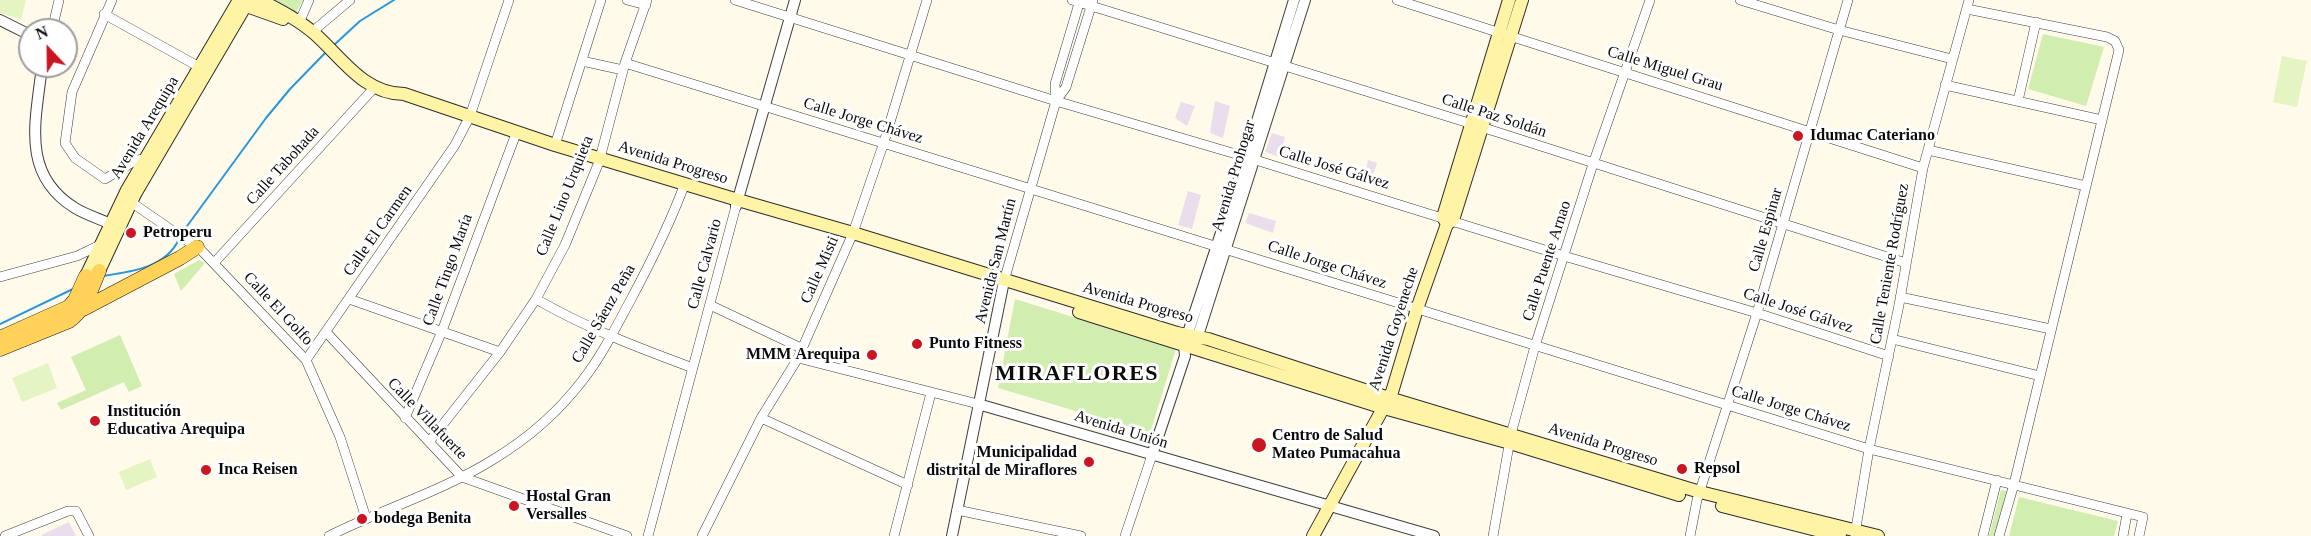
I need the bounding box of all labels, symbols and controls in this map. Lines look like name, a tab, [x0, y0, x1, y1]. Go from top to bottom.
north arrow	[18, 18, 78, 78]
text: N	[33, 23, 50, 43]
street label: Calle Miguel Grau	[1605, 42, 1725, 96]
street label: Avenida Arequipa	[107, 73, 183, 183]
street label: Calle Paz Soldán	[1439, 90, 1549, 142]
street label: Calle Jorge Chávez	[801, 94, 925, 148]
street label: Avenida Prohogar	[1208, 118, 1260, 234]
street label: Calle Tabohada	[243, 123, 323, 209]
place label: Idumac Cateriano	[1810, 126, 1935, 146]
marker: Idumac Cateriano	[1791, 129, 1805, 143]
street label: Calle Lino Urquieta	[532, 133, 598, 259]
street label: Avenida Progreso	[616, 137, 730, 189]
street label: Calle José Gálvez	[1276, 142, 1392, 194]
street label: Calle El Carmen	[340, 182, 416, 280]
street label: Calle Teniente Rodríguez	[1866, 182, 1914, 346]
street label: Calle Espinar	[1745, 186, 1787, 274]
street label: Avenida San Martín	[971, 196, 1021, 326]
street label: Calle Puente Arnao	[1519, 198, 1575, 324]
street label: Calle Tingo María	[419, 211, 477, 329]
street label: Calle Calvario	[684, 217, 726, 311]
place label: Petroperu	[143, 223, 212, 243]
marker: Petroperu	[124, 226, 138, 240]
street label: Calle Misti	[797, 233, 843, 307]
street label: Calle Jorge Chávez	[1265, 237, 1389, 293]
street label: Calle Sáenz Peña	[568, 261, 640, 367]
street label: Avenida Goyeneche	[1365, 265, 1423, 393]
street label: Calle El Golfo	[239, 268, 317, 350]
street label: Avenida Progreso	[1081, 278, 1195, 328]
street label: Calle José Gálvez	[1741, 284, 1855, 338]
place label: Punto Fitness	[929, 334, 1022, 354]
marker: Punto Fitness	[910, 337, 924, 351]
place label: MMM Arequipa	[746, 345, 860, 365]
marker: MMM Arequipa	[865, 348, 879, 362]
district label: MIRAFLORES	[995, 361, 1159, 387]
street label: Calle Villafuerte	[383, 374, 471, 464]
street label: Calle Jorge Chávez	[1729, 382, 1853, 436]
place label: Institución Educativa Arequipa	[107, 402, 245, 440]
street label: Avenida Unión	[1072, 407, 1170, 453]
marker: Institución Educativa Arequipa	[88, 414, 102, 428]
street label: Avenida Progreso	[1546, 419, 1660, 471]
place label: Centro de Salud Mateo Pumacahua	[1272, 426, 1400, 464]
marker: Centro de Salud Mateo Pumacahua	[1250, 436, 1268, 454]
place label: Municipalidad distrital de Miraflores	[926, 443, 1077, 481]
marker: Municipalidad distrital de Miraflores	[1082, 455, 1096, 469]
place label: Repsol	[1694, 459, 1740, 479]
place label: Inca Reisen	[218, 460, 298, 480]
marker: Repsol	[1675, 462, 1689, 476]
marker: Inca Reisen	[199, 463, 213, 477]
place label: Hostal Gran Versalles	[526, 487, 611, 525]
marker: Hostal Gran Versalles	[507, 499, 521, 513]
place label: bodega Benita	[374, 509, 471, 529]
marker: bodega Benita	[355, 512, 369, 526]

